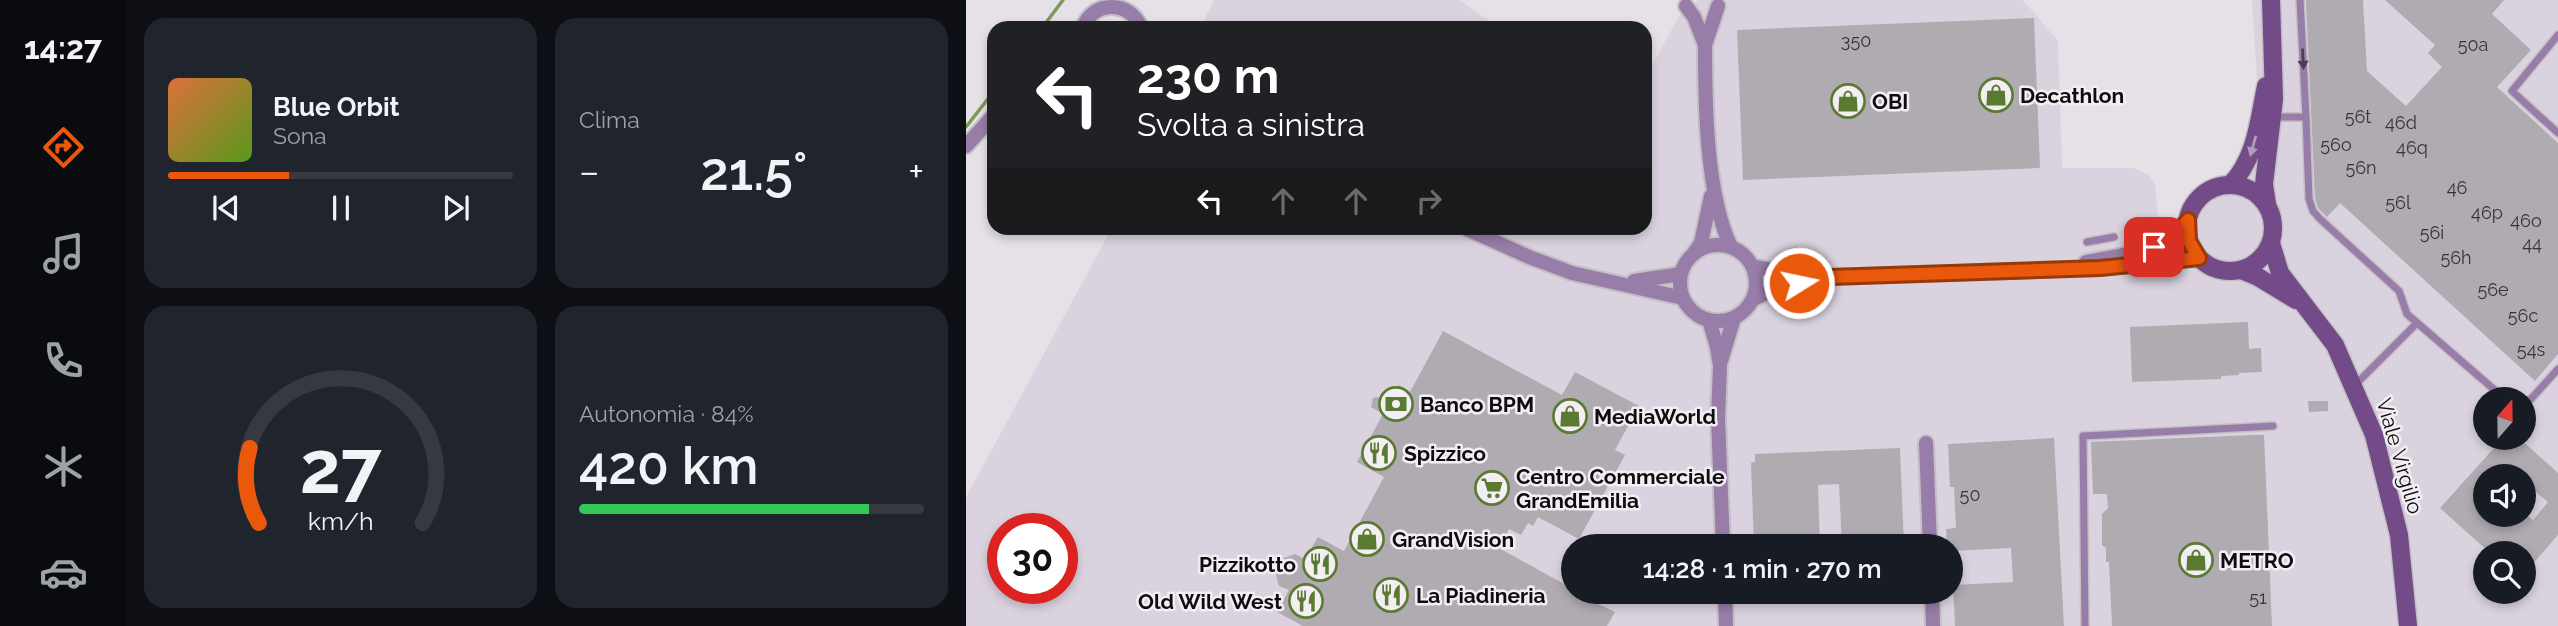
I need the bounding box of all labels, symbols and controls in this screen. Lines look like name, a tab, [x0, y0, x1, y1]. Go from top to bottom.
text: 14:27	[24, 29, 102, 66]
house number: 350	[1841, 30, 1871, 51]
house number: 50a	[2458, 34, 2488, 55]
text: 230 m	[1137, 47, 1279, 104]
one-way arrow	[2297, 48, 2308, 70]
icon: left	[1022, 49, 1113, 140]
shop icon: Decathlon	[1977, 76, 2015, 114]
shop icon: OBI	[1829, 82, 1867, 120]
place label: Decathlon	[2020, 83, 2124, 108]
place label: OBI	[1872, 89, 1908, 114]
text: Blue Orbit	[273, 92, 400, 122]
text: Clima	[579, 106, 640, 133]
text: Svolta a sinistra	[1137, 106, 1365, 143]
house number: 56t	[2345, 106, 2371, 127]
house number: 46d	[2385, 112, 2417, 133]
text: Sona	[273, 122, 327, 149]
icon: directions	[39, 123, 88, 172]
house number: 56o	[2320, 134, 2352, 155]
one-way arrow	[2247, 135, 2257, 156]
house number: 46q	[2396, 137, 2428, 158]
text: 21.5°	[700, 141, 807, 202]
text: −	[579, 149, 599, 194]
text: +	[908, 149, 924, 194]
house number: 56n	[2345, 157, 2377, 178]
house number: 46	[2447, 177, 2467, 198]
icon: left	[1191, 182, 1229, 220]
icon: ahead	[1264, 182, 1302, 220]
icon: ahead	[1337, 182, 1375, 220]
icon: right	[1410, 182, 1448, 220]
icon: previous	[207, 189, 245, 227]
icon: pause	[322, 189, 360, 227]
icon: next	[437, 189, 475, 227]
house number: 56l	[2385, 192, 2411, 213]
house number: 46p	[2471, 202, 2503, 223]
house number: 46o	[2510, 210, 2542, 231]
pin	[2124, 217, 2184, 277]
house number: 56i	[2420, 222, 2444, 243]
icon: arrive	[2135, 228, 2173, 266]
icon: music	[39, 229, 88, 278]
house number: 44	[2522, 233, 2542, 254]
position arrow	[1762, 246, 1836, 320]
house number: 56h	[2440, 247, 2472, 268]
house number: 56e	[2477, 279, 2509, 300]
house number: 56c	[2508, 305, 2538, 326]
icon: phone	[39, 336, 88, 385]
house number: 54s	[2517, 339, 2545, 360]
bank icon: Banco BPM	[1377, 385, 1415, 423]
north arrow	[2473, 387, 2536, 450]
map controls	[2473, 387, 2536, 604]
place label: Banco BPM	[1420, 392, 1534, 417]
street label: Viale Virgilio	[2372, 395, 2428, 517]
shop icon: MediaWorld	[1551, 397, 1589, 435]
text: Autonomia · 84%	[579, 400, 754, 427]
place label: MediaWorld	[1594, 404, 1716, 429]
text: 27	[300, 425, 382, 510]
restaurant icon: Spizzico	[1360, 434, 1398, 472]
text: 420 km	[579, 435, 758, 496]
place label: Spizzico	[1404, 441, 1486, 466]
icon: climate	[39, 442, 88, 491]
place label: Centro Commerciale GrandEmilia	[1516, 464, 1725, 513]
button: sound	[2473, 464, 2536, 527]
supermarket icon: Centro Commerciale GrandEmilia	[1473, 469, 1511, 507]
house number: 50	[1960, 484, 1980, 505]
text: km/h	[308, 506, 373, 536]
speed limit sign: 30	[987, 513, 1078, 604]
shop icon: GrandVision	[1348, 520, 1386, 558]
place label: GrandVision	[1392, 527, 1514, 552]
shop icon: METRO	[2177, 541, 2215, 579]
button: search	[2473, 541, 2536, 604]
restaurant icon: Pizzikotto	[1301, 545, 1339, 583]
icon: car	[39, 548, 88, 597]
place label: METRO	[2220, 548, 2294, 573]
place label: Pizzikotto	[1199, 552, 1296, 577]
text: 14:28 · 1 min · 270 m	[1643, 554, 1881, 584]
restaurant icon: La Piadineria	[1372, 576, 1410, 614]
restaurant icon: Old Wild West	[1287, 582, 1325, 620]
place label: La Piadineria	[1416, 583, 1546, 608]
house number: 51	[2249, 587, 2267, 608]
place label: Old Wild West	[1138, 589, 1282, 614]

